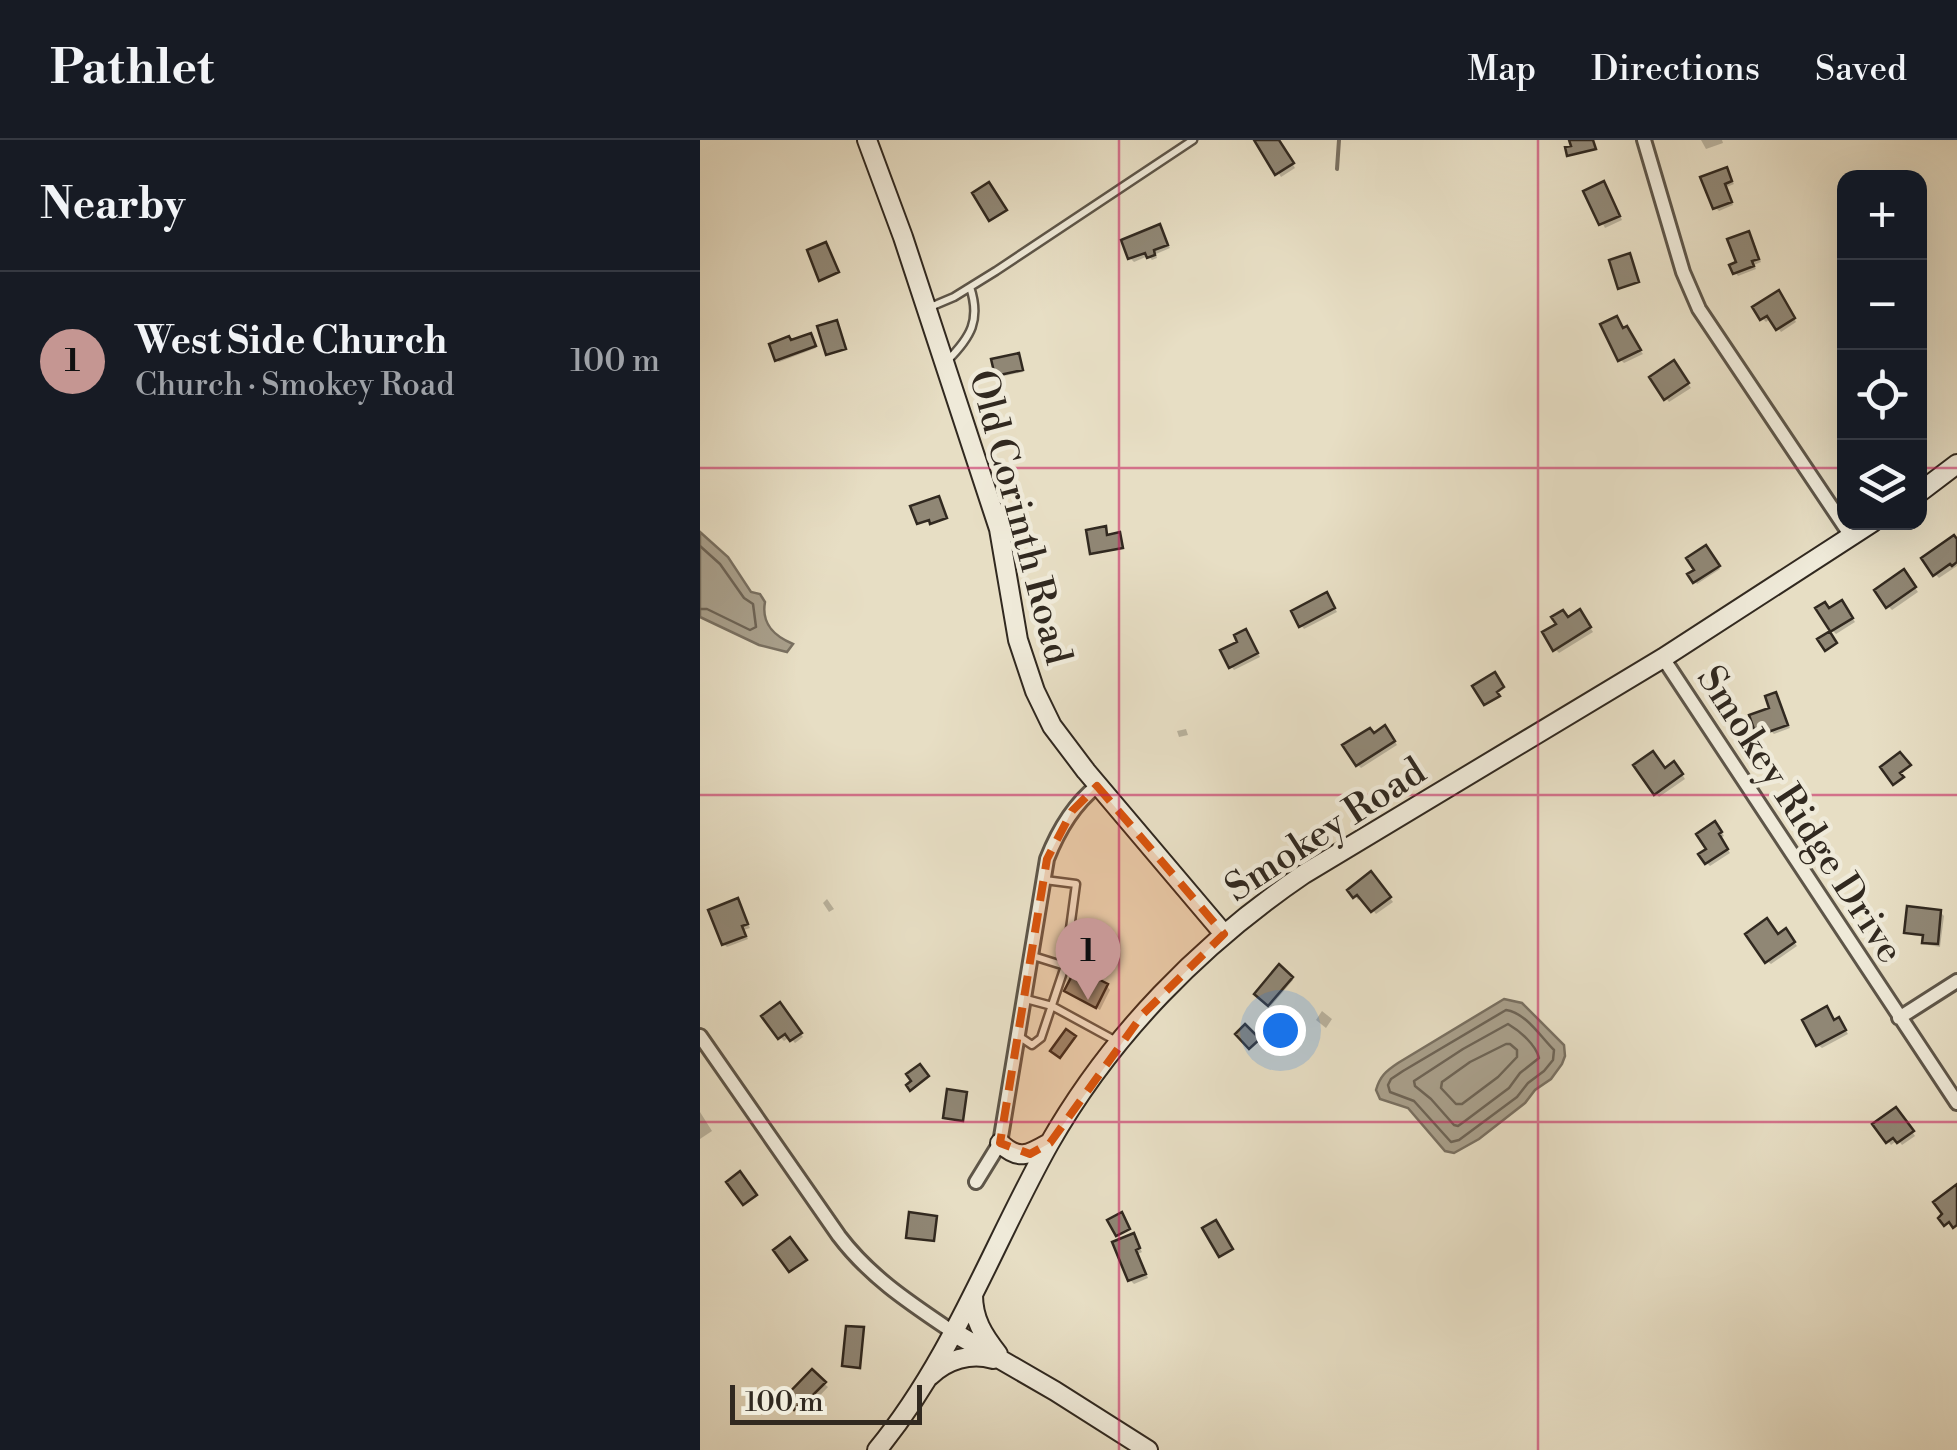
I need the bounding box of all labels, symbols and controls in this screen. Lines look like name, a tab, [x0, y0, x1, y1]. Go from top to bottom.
text: Pathlet	[50, 39, 214, 99]
text: Map	[1467, 48, 1536, 91]
text: Directions	[1591, 48, 1760, 91]
text: Saved	[1815, 48, 1907, 91]
map controls	[1837, 170, 1927, 530]
button: +	[1837, 170, 1927, 260]
text: Nearby	[40, 179, 185, 232]
button: −	[1837, 260, 1927, 350]
text: West Side Church	[135, 318, 447, 365]
text: 1	[65, 341, 80, 381]
text: 100 m	[570, 341, 660, 381]
button: locate	[1837, 350, 1927, 440]
text: Church · Smokey Road	[135, 365, 454, 405]
street label: Old Corinth Road	[958, 365, 1082, 670]
button: layers	[1837, 440, 1927, 530]
street label: Smokey Ridge Drive	[1686, 657, 1913, 972]
street label: Smokey Road	[1217, 748, 1435, 912]
pin: 1	[1056, 918, 1120, 1000]
your location	[1255, 1005, 1306, 1056]
scale bar	[730, 1380, 922, 1424]
text: 100 m	[745, 1385, 824, 1420]

